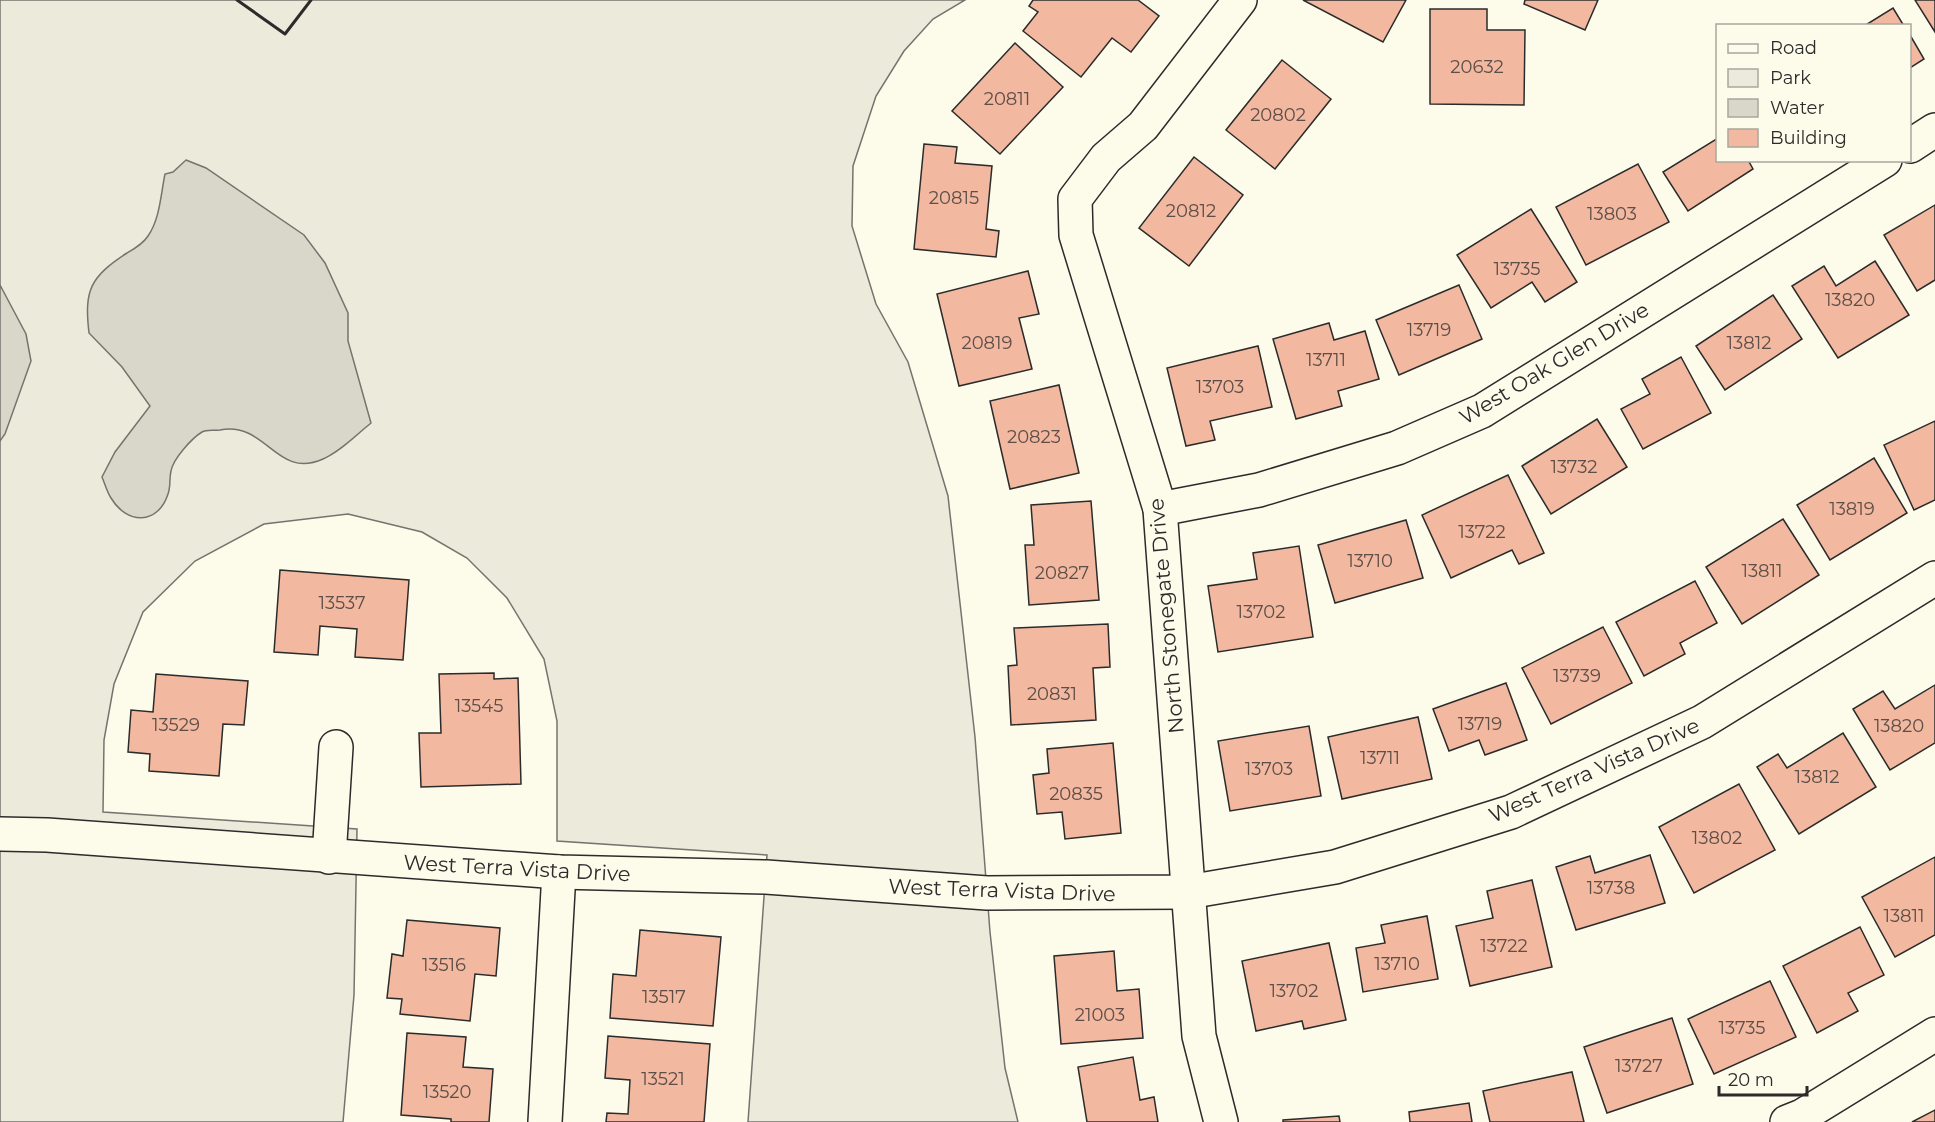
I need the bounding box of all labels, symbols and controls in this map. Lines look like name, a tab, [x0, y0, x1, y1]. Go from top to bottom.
legend	[1716, 24, 1911, 162]
text: Road	[1770, 37, 1817, 59]
house number: 20632	[1450, 56, 1504, 78]
text: Park	[1770, 67, 1811, 89]
house number: 20811	[984, 88, 1030, 110]
text: Water	[1770, 97, 1825, 119]
house number: 20802	[1250, 104, 1306, 126]
text: Building	[1770, 127, 1847, 149]
house number: 20815	[929, 187, 979, 209]
house number: 20812	[1166, 200, 1216, 222]
house number: 13803	[1587, 203, 1637, 225]
house number: 13735	[1493, 258, 1541, 280]
house number: 13820	[1825, 289, 1875, 311]
street label: West Oak Glen Drive	[1455, 297, 1653, 429]
house number: 13719	[1407, 319, 1451, 341]
house number: 20819	[961, 332, 1013, 354]
house number: 13812	[1727, 332, 1771, 354]
house number: 13711	[1306, 349, 1346, 371]
house number: 13703	[1196, 376, 1244, 398]
house number: 20823	[1007, 426, 1061, 448]
house number: 13732	[1550, 456, 1598, 478]
street label: North Stonegate Drive	[1143, 497, 1189, 735]
house number: 13819	[1829, 498, 1875, 520]
house number: 13722	[1458, 521, 1506, 543]
house number: 13710	[1347, 550, 1393, 572]
house number: 13811	[1741, 560, 1783, 582]
house number: 20827	[1035, 562, 1089, 584]
house number: 13537	[318, 592, 366, 614]
house number: 13702	[1237, 601, 1285, 623]
house number: 13739	[1553, 665, 1601, 687]
house number: 20831	[1027, 683, 1077, 705]
house number: 13545	[455, 695, 503, 717]
street label: West Terra Vista Drive	[1485, 712, 1703, 828]
house number: 13719	[1458, 713, 1502, 735]
house number: 13529	[152, 714, 200, 736]
house number: 13820	[1874, 715, 1924, 737]
house number: 13711	[1360, 747, 1400, 769]
house number: 13703	[1245, 758, 1293, 780]
house number: 13812	[1795, 766, 1839, 788]
house number: 20835	[1049, 783, 1103, 805]
house number: 13802	[1692, 827, 1742, 849]
street label: West Terra Vista Drive	[403, 850, 631, 886]
street label: West Terra Vista Drive	[888, 874, 1116, 906]
house number: 13738	[1587, 877, 1635, 899]
house number: 13811	[1883, 905, 1925, 927]
house number: 13722	[1480, 935, 1528, 957]
house number: 13710	[1374, 953, 1420, 975]
house number: 13516	[422, 954, 466, 976]
house number: 13702	[1270, 980, 1318, 1002]
house number: 13517	[642, 986, 686, 1008]
house number: 21003	[1075, 1004, 1125, 1026]
house number: 13735	[1718, 1017, 1766, 1039]
house number: 13727	[1615, 1055, 1663, 1077]
scale bar	[1719, 1059, 1808, 1097]
house number: 13521	[641, 1068, 685, 1090]
text: 20 m	[1728, 1069, 1774, 1091]
house number: 13520	[423, 1081, 471, 1103]

